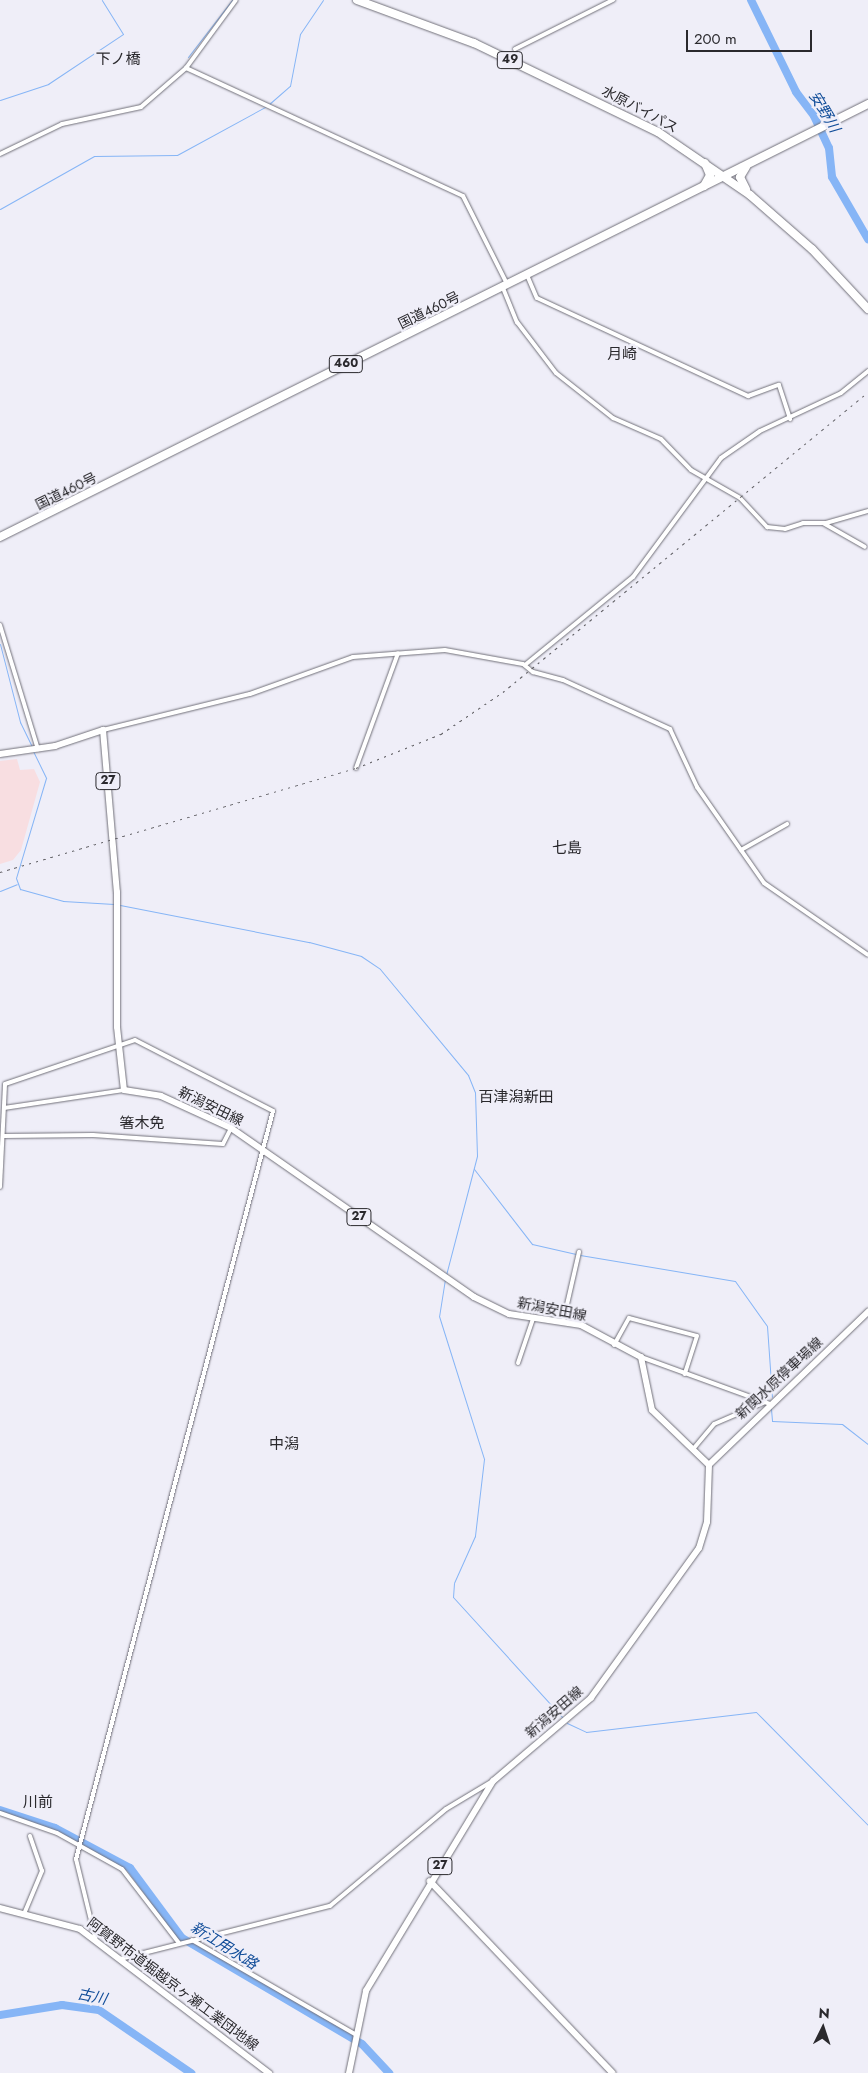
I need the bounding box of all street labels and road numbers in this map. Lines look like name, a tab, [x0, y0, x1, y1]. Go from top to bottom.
road number: 49	[496, 50, 524, 70]
street label: 水原バイパス	[599, 82, 681, 136]
street label: 国道460号	[395, 288, 463, 332]
road number: 460	[328, 354, 364, 374]
street label: 国道460号	[32, 469, 100, 513]
road number: 27	[94, 771, 122, 790]
street label: 新潟安田線	[176, 1083, 246, 1129]
road number: 27	[345, 1208, 373, 1226]
street label: 新潟安田線	[516, 1294, 588, 1324]
street label: 新関水原停車場線	[732, 1334, 826, 1422]
street label: 新潟安田線	[522, 1683, 586, 1741]
road number: 27	[426, 1856, 454, 1875]
street label: 阿賀野市道堀越京ヶ瀬工業団地線	[84, 1914, 262, 2054]

